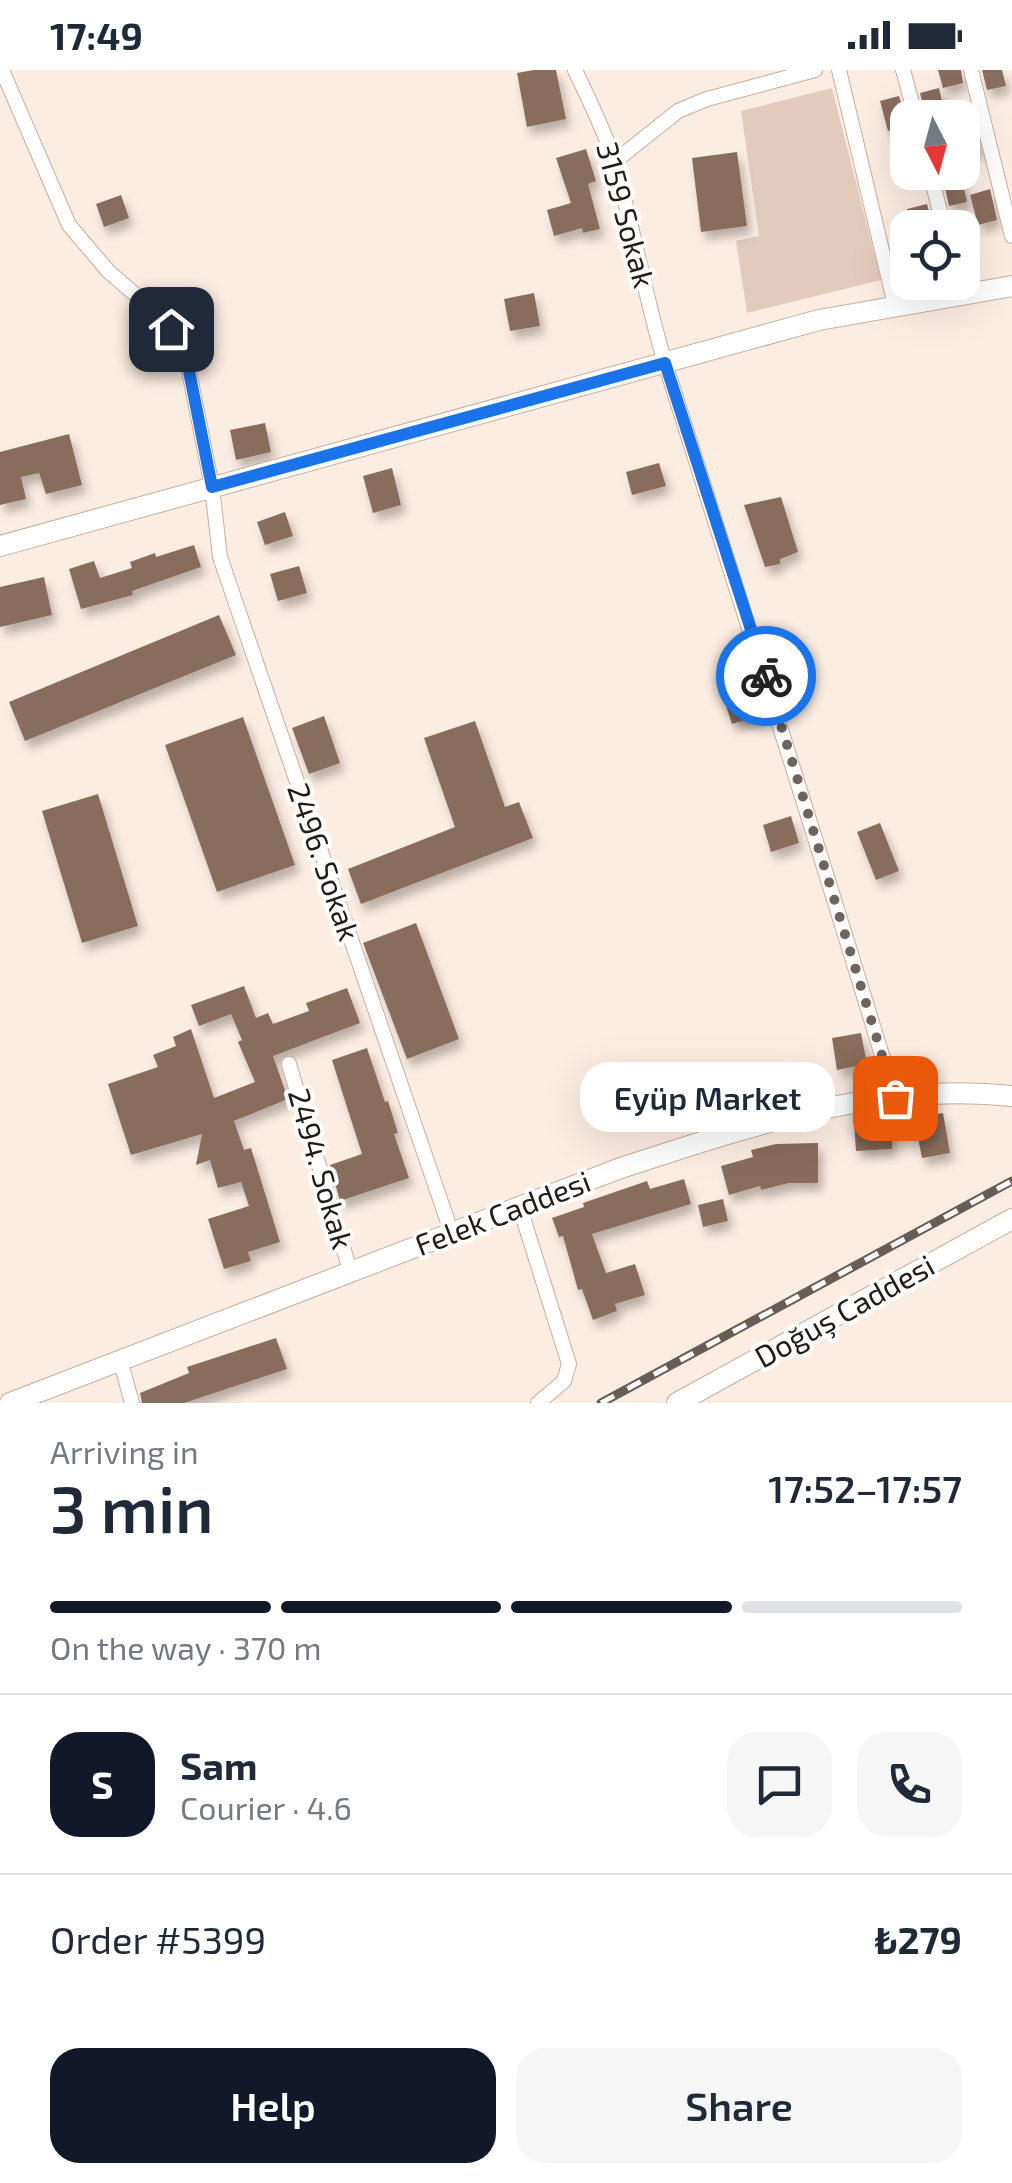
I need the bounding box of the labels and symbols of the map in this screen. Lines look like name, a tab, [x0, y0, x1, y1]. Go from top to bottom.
north arrow	[890, 100, 980, 190]
street label: 3159 Sokak	[590, 138, 664, 291]
pin	[129, 287, 214, 372]
courier	[716, 626, 816, 726]
street label: 2496. Sokak	[281, 778, 369, 945]
pin	[853, 1056, 938, 1141]
callout: Eyüp Market	[580, 1063, 835, 1133]
street label: 2494. Sokak	[282, 1084, 362, 1253]
street label: Felek Caddesi	[409, 1162, 595, 1262]
street label: Doğuş Caddesi	[748, 1246, 940, 1375]

